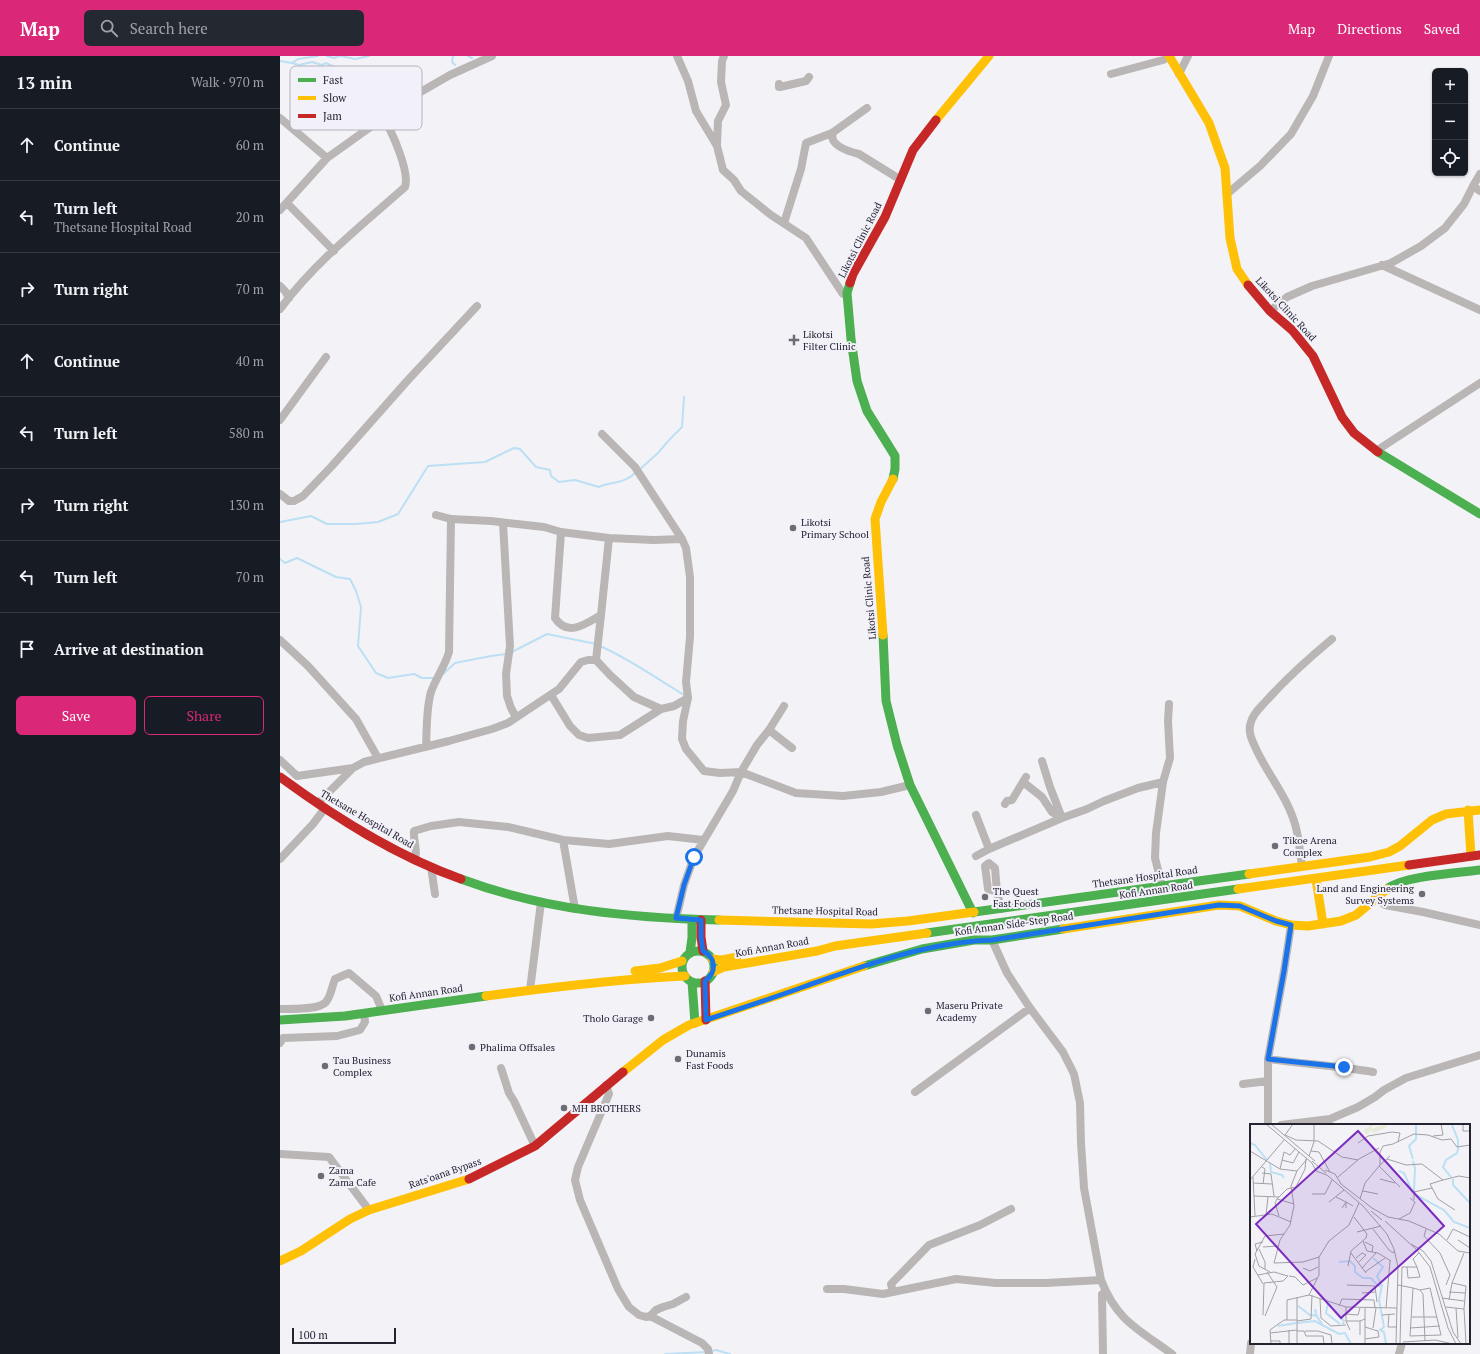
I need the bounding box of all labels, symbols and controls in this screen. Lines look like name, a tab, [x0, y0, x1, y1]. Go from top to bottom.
search box	[84, 10, 364, 46]
text: Map	[20, 16, 60, 41]
icon: search	[98, 17, 120, 39]
text: Search here	[130, 18, 208, 38]
text: Map	[1288, 19, 1315, 38]
text: Directions	[1337, 19, 1402, 38]
text: Saved	[1424, 19, 1460, 38]
legend	[290, 66, 422, 130]
map controls	[1432, 68, 1468, 176]
button: +	[1432, 68, 1468, 104]
text: 13 min	[16, 71, 72, 94]
text: Walk · 970 m	[191, 73, 264, 91]
text: Fast	[323, 73, 343, 87]
text: Slow	[323, 91, 347, 105]
button: −	[1432, 104, 1468, 140]
text: Jam	[323, 109, 342, 123]
icon: ahead	[16, 134, 38, 156]
text: Continue	[54, 135, 120, 155]
text: 60 m	[236, 136, 264, 154]
button: locate	[1432, 140, 1468, 176]
text: Turn left	[54, 198, 118, 218]
street label: Likotsi Clinic Road	[835, 200, 885, 280]
icon: left	[16, 206, 38, 228]
text: 20 m	[236, 208, 264, 226]
text: Thetsane Hospital Road	[54, 218, 192, 236]
street label: Likotsi Clinic Road	[1253, 274, 1319, 344]
icon: right	[16, 278, 38, 300]
text: Turn right	[54, 279, 129, 299]
text: 70 m	[236, 280, 264, 298]
place label: Likotsi Filter Clinic	[803, 328, 856, 353]
marker: Likotsi Filter Clinic	[788, 334, 800, 346]
icon: ahead	[16, 350, 38, 372]
text: Continue	[54, 351, 120, 371]
text: 40 m	[236, 352, 264, 370]
icon: left	[16, 422, 38, 444]
text: Turn left	[54, 423, 118, 443]
text: 580 m	[229, 424, 264, 442]
icon: right	[16, 494, 38, 516]
text: Turn right	[54, 495, 129, 515]
text: 130 m	[229, 496, 264, 514]
place label: Likotsi Primary School	[801, 516, 869, 541]
marker: Likotsi Primary School	[788, 523, 798, 533]
street label: Likotsi Clinic Road	[859, 556, 879, 640]
icon: left	[16, 566, 38, 588]
text: Turn left	[54, 567, 118, 587]
text: 70 m	[236, 568, 264, 586]
icon: arrive	[16, 638, 38, 660]
text: Arrive at destination	[54, 639, 204, 659]
button: Save	[16, 696, 136, 735]
button: Share	[144, 696, 264, 735]
street label: Thetsane Hospital Road	[318, 787, 416, 851]
place label: Tikoe Arena Complex	[1283, 834, 1337, 859]
marker: Tikoe Arena Complex	[1270, 841, 1280, 851]
route start	[685, 848, 703, 866]
street label: Thetsane Hospital Road	[1092, 863, 1199, 891]
street label: Kofi Annan Road	[1118, 878, 1194, 902]
place label: Land and Engineering Survey Systems	[1316, 882, 1415, 907]
place label: The Quest Fast Foods	[993, 885, 1040, 910]
marker: Land and Engineering Survey Systems	[1417, 889, 1427, 899]
marker: The Quest Fast Foods	[980, 892, 990, 902]
street label: Thetsane Hospital Road	[772, 904, 879, 918]
street label: Kofi Annan Side-Step Road	[954, 909, 1075, 939]
street label: Kofi Annan Road	[734, 934, 810, 960]
street label: Kofi Annan Road	[388, 981, 464, 1005]
place label: Maseru Private Academy	[936, 999, 1003, 1024]
marker: Maseru Private Academy	[923, 1006, 933, 1016]
place label: Tholo Garage	[583, 1012, 643, 1025]
marker: Tholo Garage	[646, 1013, 656, 1023]
place label: Phalima Offsales	[480, 1041, 555, 1054]
marker: Phalima Offsales	[467, 1042, 477, 1052]
place label: Dunamis Fast Foods	[686, 1047, 733, 1072]
place label: Tau Business Complex	[333, 1054, 391, 1079]
marker: Dunamis Fast Foods	[673, 1054, 683, 1064]
route end	[1335, 1058, 1353, 1076]
marker: Tau Business Complex	[320, 1061, 330, 1071]
place label: MH BROTHERS	[572, 1102, 641, 1115]
marker: MH BROTHERS	[559, 1103, 569, 1113]
inset map	[1250, 1124, 1470, 1344]
street label: Rats'oana Bypass	[407, 1155, 483, 1191]
place label: Zama Zama Cafe	[329, 1164, 376, 1189]
marker: Zama Zama Cafe	[316, 1171, 326, 1181]
scale bar	[292, 1326, 396, 1345]
text: 100 m	[298, 1328, 328, 1342]

